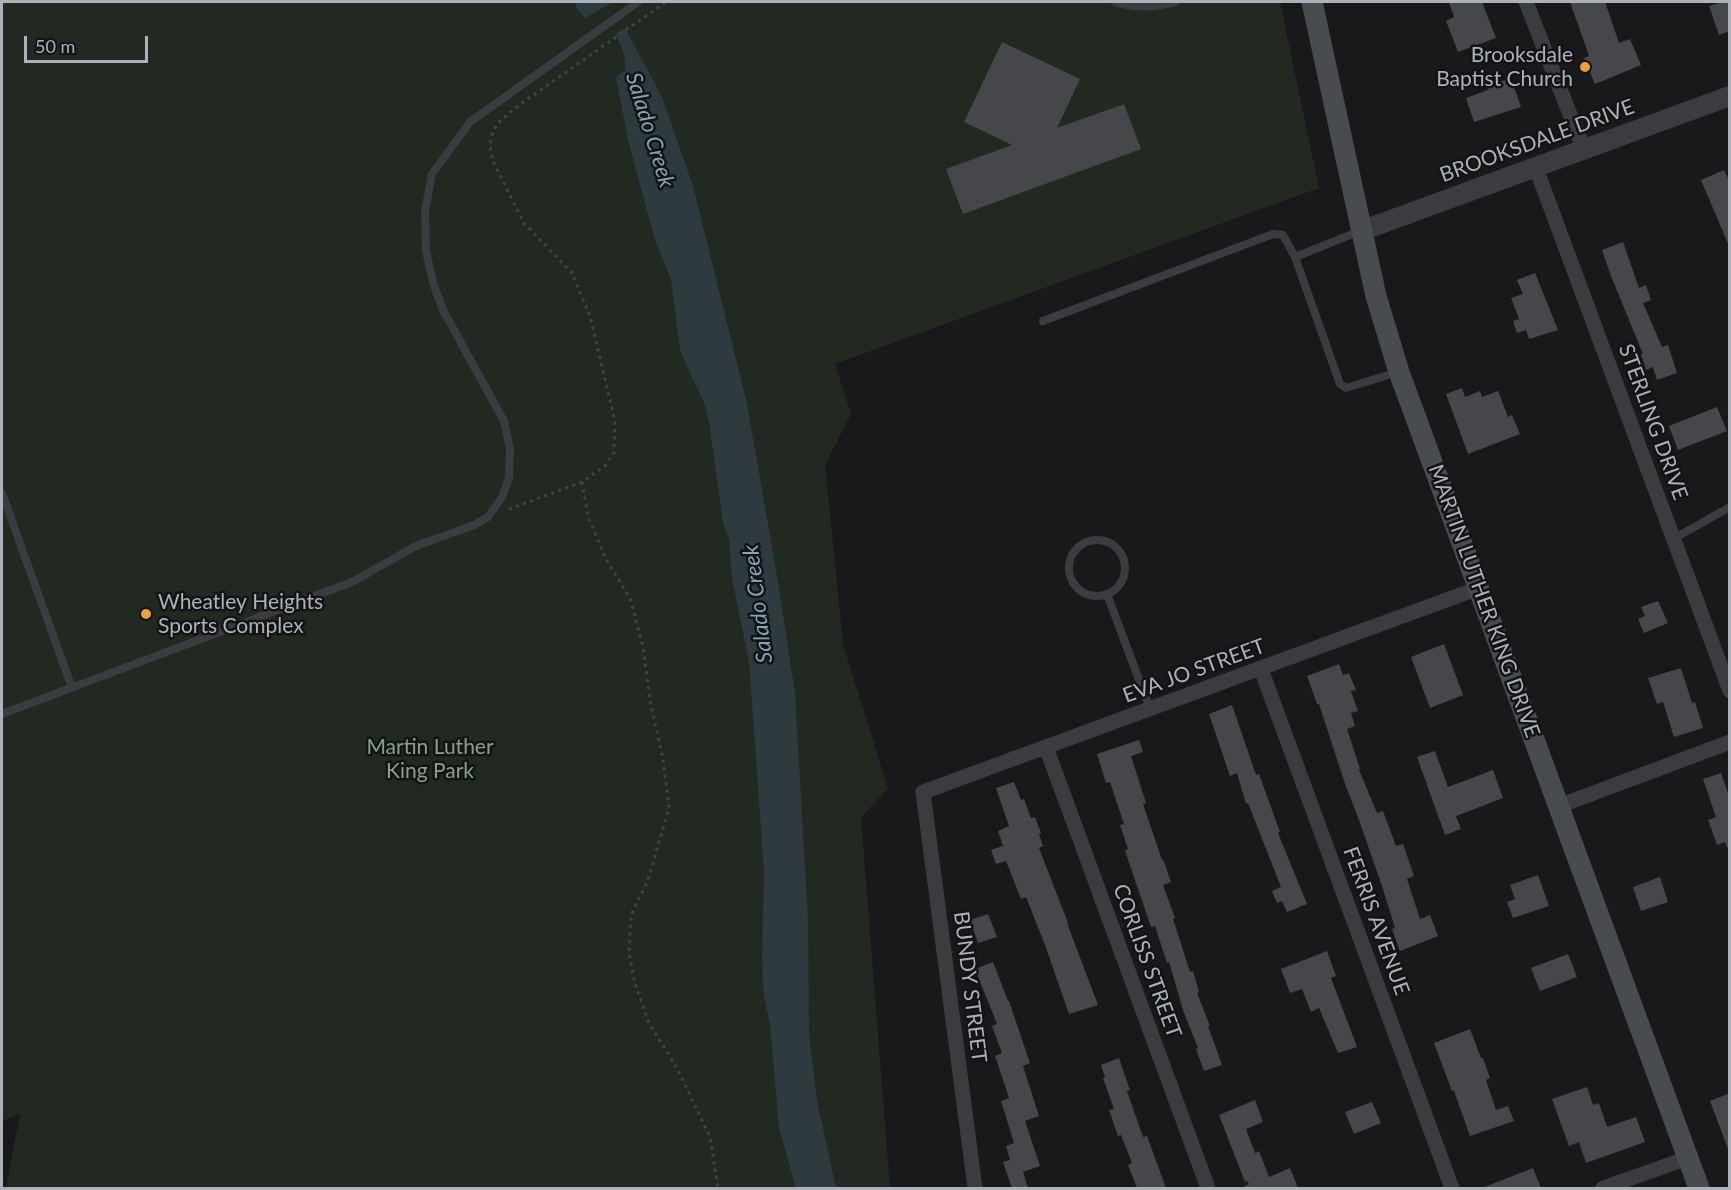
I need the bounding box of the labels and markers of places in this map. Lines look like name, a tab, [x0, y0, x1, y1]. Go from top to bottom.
place label: Brooksdale Baptist Church	[1436, 42, 1573, 92]
marker: Brooksdale Baptist Church	[1578, 60, 1592, 74]
place label: Wheatley Heights Sports Complex	[158, 589, 323, 639]
marker: Wheatley Heights Sports Complex	[139, 607, 153, 621]

